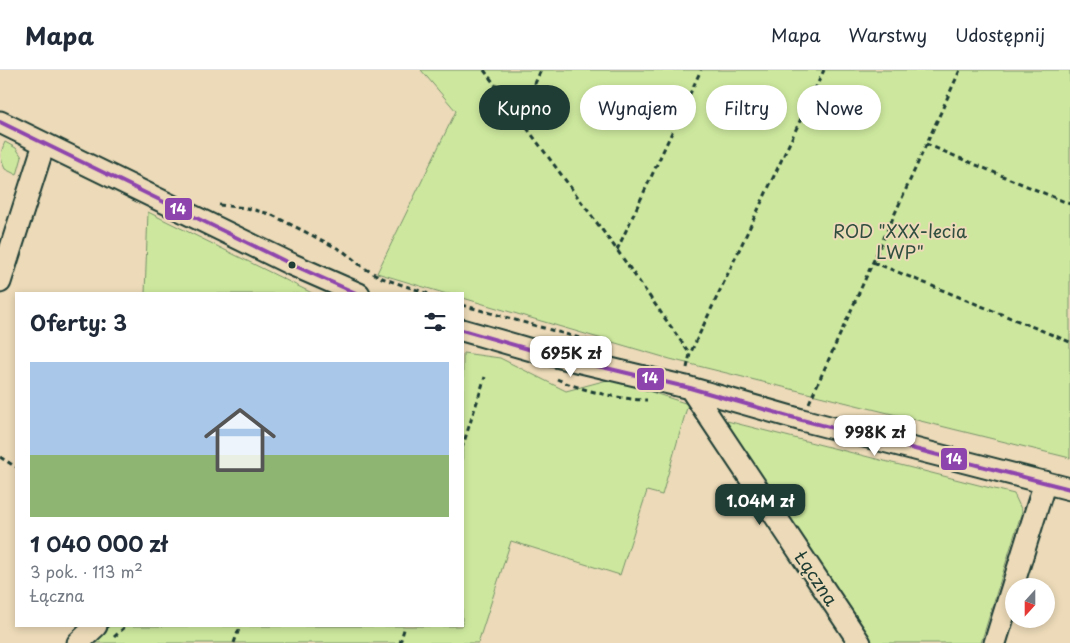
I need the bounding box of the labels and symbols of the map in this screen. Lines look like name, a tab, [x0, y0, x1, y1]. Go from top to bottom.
line badge: 14	[164, 197, 193, 221]
text: 14	[170, 198, 187, 219]
park label: ROD "XXX-lecia LWP"	[833, 217, 967, 265]
unlabelled marker	[287, 260, 297, 270]
pin: 695K zł	[525, 336, 617, 378]
line badge: 14	[636, 367, 665, 391]
text: 14	[642, 367, 659, 388]
pin: 998K zł	[829, 414, 921, 457]
line badge: 14	[940, 447, 968, 471]
text: 14	[946, 448, 963, 469]
pin: 1.04M zł	[708, 484, 812, 526]
street label: Łączna	[788, 544, 846, 611]
north arrow	[1005, 578, 1055, 628]

